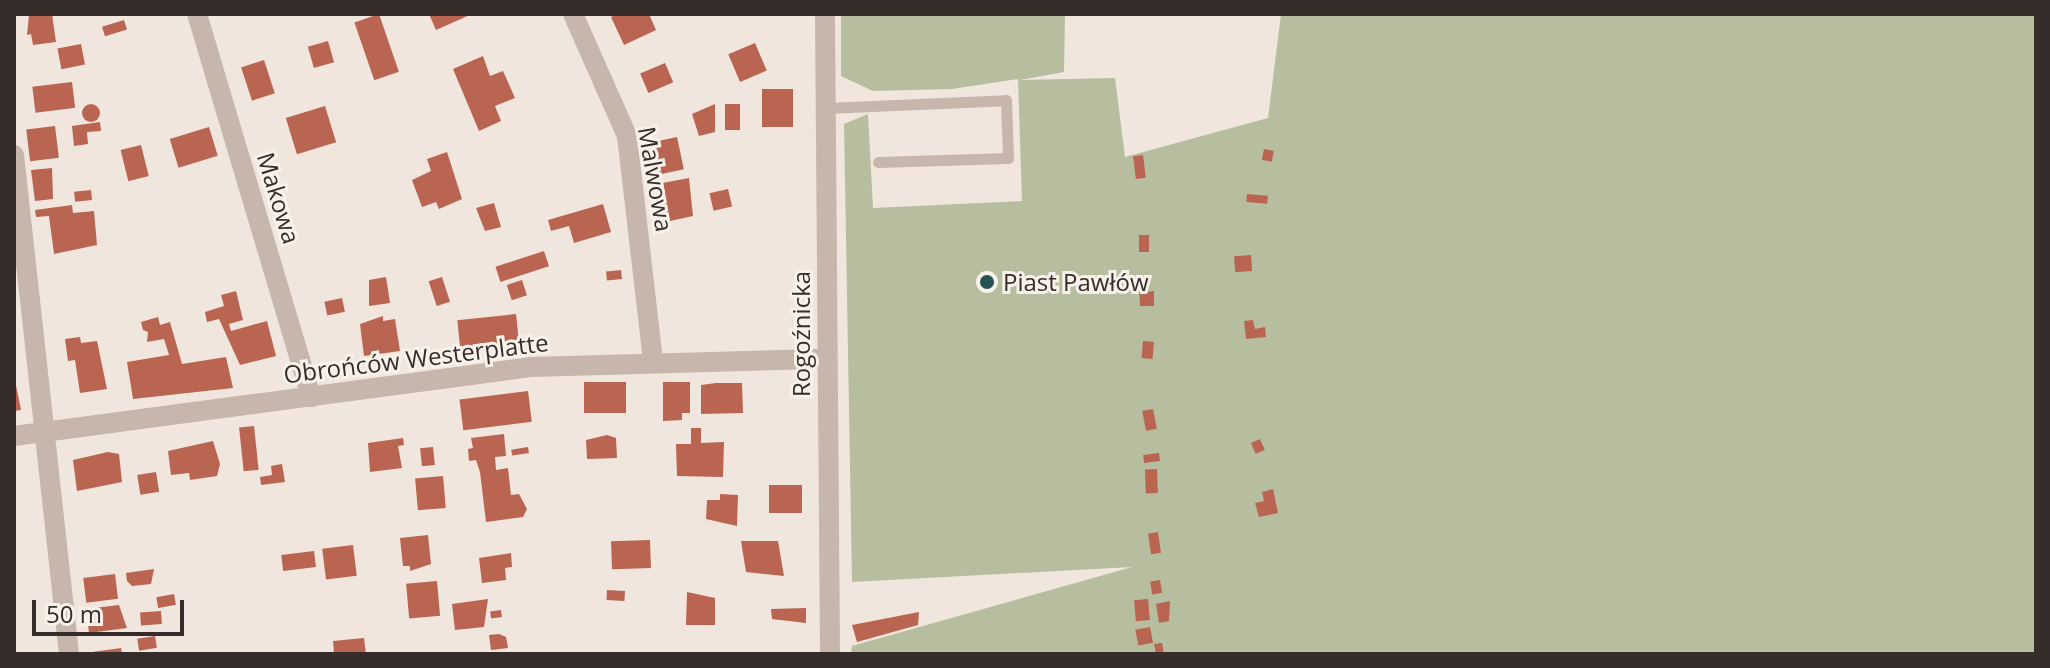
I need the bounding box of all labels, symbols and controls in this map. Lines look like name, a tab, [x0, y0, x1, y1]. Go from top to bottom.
street label: Malwowa	[633, 124, 679, 234]
street label: Makowa	[252, 149, 306, 247]
place label: Piast Pawłów	[1003, 268, 1149, 296]
street label: Rogoźnicka	[787, 271, 815, 397]
marker: Piast Pawłów	[978, 273, 996, 291]
street label: Obrońców Westerplatte	[282, 327, 550, 389]
scale bar	[36, 584, 188, 634]
text: 50 m	[46, 597, 102, 630]

